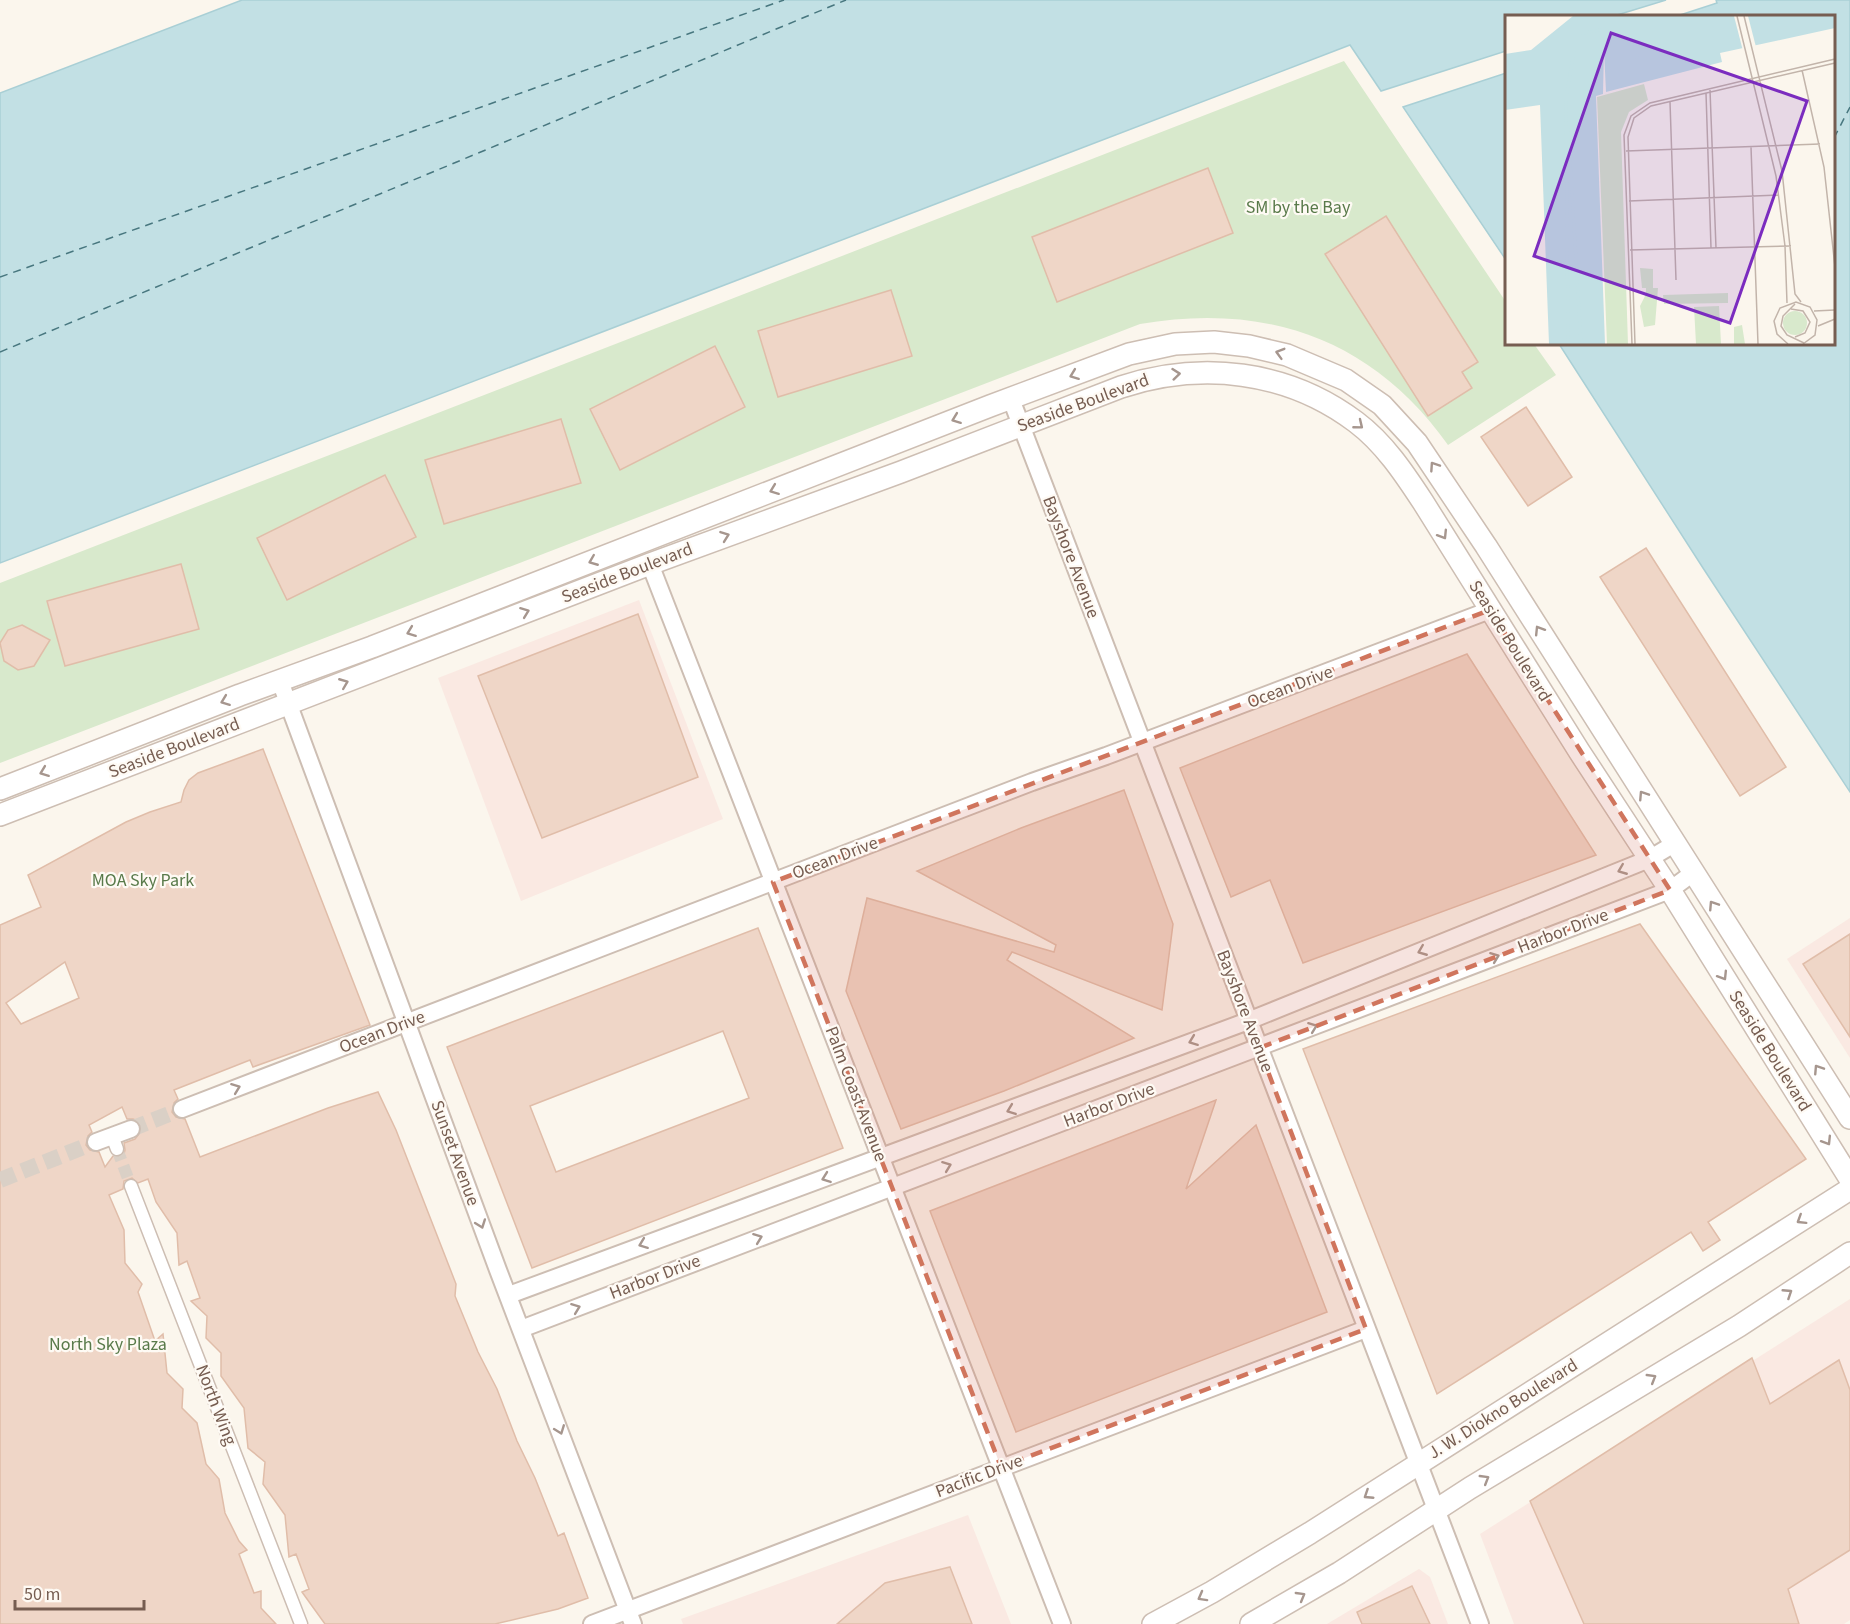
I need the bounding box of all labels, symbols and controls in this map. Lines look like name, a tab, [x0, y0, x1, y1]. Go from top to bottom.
inset map	[1505, 15, 1835, 345]
park label: SM by the Bay	[1246, 195, 1351, 220]
one-way arrow	[1276, 348, 1286, 360]
street label: Seaside Boulevard	[1014, 368, 1152, 438]
one-way arrow	[1069, 368, 1080, 380]
one-way arrow	[1171, 368, 1180, 381]
one-way arrow	[951, 412, 962, 424]
one-way arrow	[1352, 418, 1363, 429]
one-way arrow	[1430, 461, 1441, 472]
one-way arrow	[770, 483, 781, 495]
street label: Bayshore Avenue	[1036, 492, 1106, 622]
one-way arrow	[1436, 529, 1448, 539]
one-way arrow	[719, 531, 730, 544]
street label: Seaside Boulevard	[558, 536, 696, 610]
one-way arrow	[588, 554, 599, 566]
street label: Seaside Boulevard	[1463, 576, 1557, 706]
one-way arrow	[519, 607, 530, 619]
one-way arrow	[406, 625, 417, 637]
one-way arrow	[1534, 626, 1546, 636]
street label: Ocean Drive	[1244, 659, 1337, 715]
one-way arrow	[338, 678, 349, 690]
one-way arrow	[221, 694, 232, 706]
street label: Seaside Boulevard	[105, 711, 243, 785]
one-way arrow	[39, 765, 50, 777]
one-way arrow	[1639, 791, 1650, 802]
street label: Ocean Drive	[789, 830, 882, 886]
one-way arrow	[1617, 863, 1628, 875]
park label: MOA Sky Park	[92, 868, 194, 893]
one-way arrow	[1710, 900, 1721, 911]
street label: Harbor Drive	[1514, 902, 1612, 960]
one-way arrow	[1417, 944, 1428, 956]
street label: Bayshore Avenue	[1210, 946, 1280, 1076]
one-way arrow	[1489, 952, 1500, 964]
one-way arrow	[1715, 969, 1726, 980]
street label: Seaside Boulevard	[1723, 986, 1817, 1116]
street label: Ocean Drive	[336, 1004, 429, 1060]
one-way arrow	[1307, 1022, 1318, 1034]
street label: Palm Coast Avenue	[819, 1023, 893, 1165]
one-way arrow	[1189, 1034, 1200, 1046]
one-way arrow	[1814, 1065, 1826, 1075]
street label: Harbor Drive	[1060, 1076, 1158, 1134]
one-way arrow	[230, 1083, 241, 1095]
street label: Sunset Avenue	[424, 1097, 486, 1209]
one-way arrow	[1006, 1102, 1017, 1115]
one-way arrow	[1820, 1135, 1832, 1145]
one-way arrow	[941, 1161, 952, 1174]
one-way arrow	[821, 1171, 832, 1184]
one-way arrow	[1796, 1212, 1807, 1223]
one-way arrow	[474, 1218, 487, 1229]
one-way arrow	[752, 1233, 763, 1245]
one-way arrow	[638, 1237, 648, 1250]
street label: Harbor Drive	[606, 1248, 704, 1306]
one-way arrow	[1781, 1289, 1792, 1300]
one-way arrow	[570, 1302, 581, 1315]
park label: North Sky Plaza	[49, 1332, 167, 1357]
street label: J. W. Diokno Boulevard	[1423, 1353, 1583, 1465]
street label: North Wing	[189, 1361, 243, 1449]
one-way arrow	[1646, 1374, 1656, 1386]
one-way arrow	[552, 1424, 565, 1435]
street label: Pacific Drive	[932, 1448, 1026, 1504]
one-way arrow	[1479, 1475, 1489, 1487]
one-way arrow	[1364, 1488, 1375, 1499]
scale bar	[15, 1573, 144, 1611]
text: 50 m	[24, 1582, 60, 1607]
one-way arrow	[1198, 1590, 1208, 1601]
one-way arrow	[1295, 1591, 1305, 1603]

